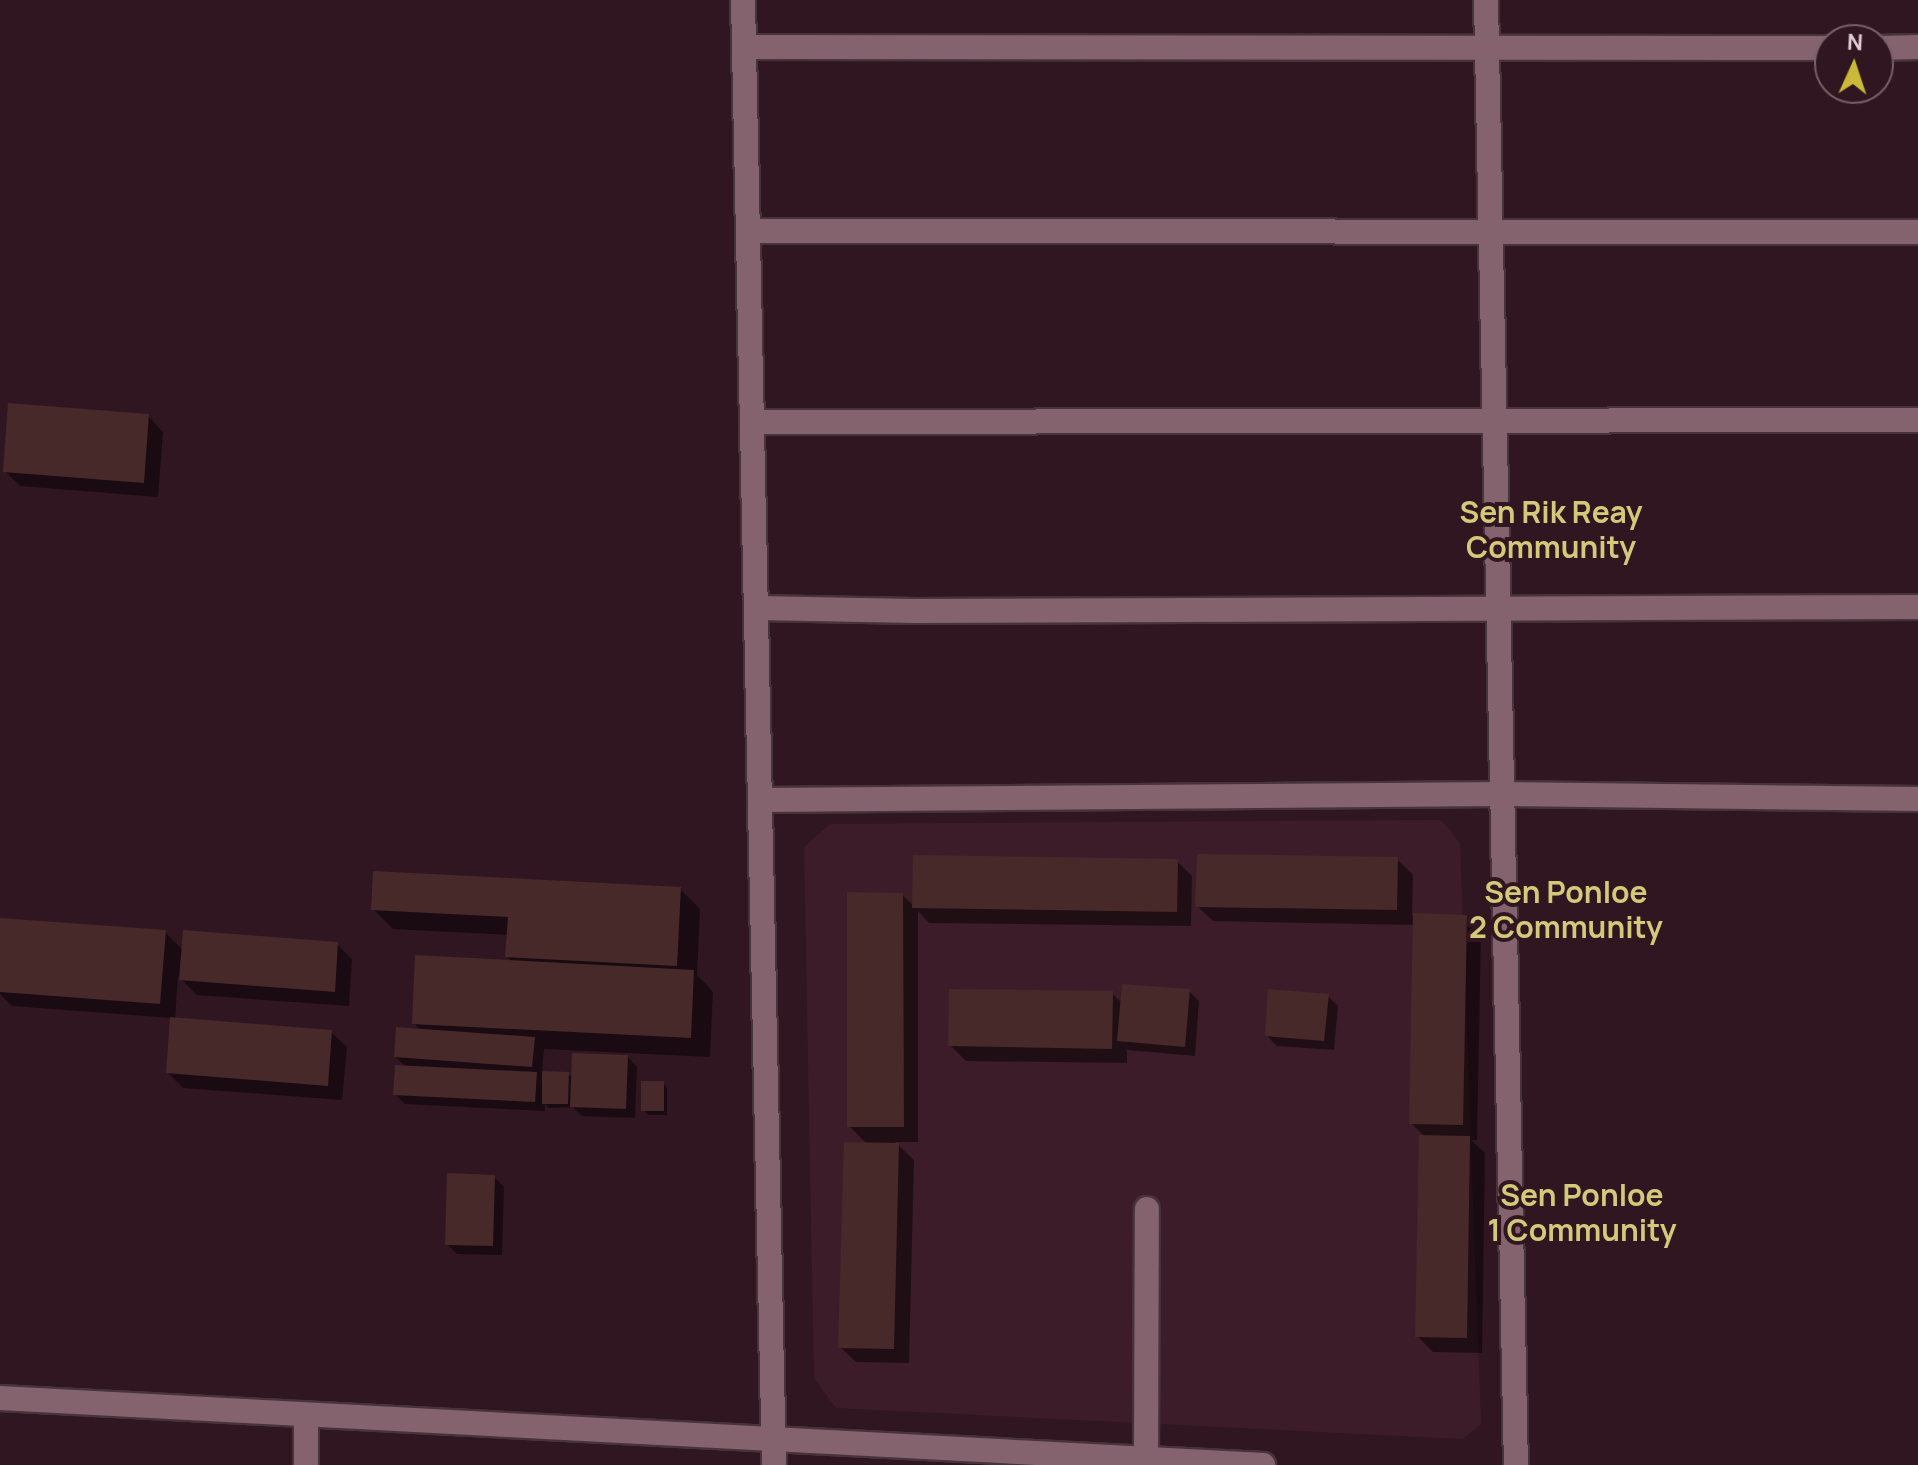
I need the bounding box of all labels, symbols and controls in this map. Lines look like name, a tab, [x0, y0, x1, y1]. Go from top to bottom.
north arrow	[1814, 24, 1894, 104]
text: N	[1846, 27, 1864, 57]
district label: Sen Rik Reay Community	[1459, 494, 1643, 564]
district label: Sen Ponloe 2 Community	[1469, 874, 1663, 944]
district label: Sen Ponloe 1 Community	[1487, 1177, 1677, 1248]

